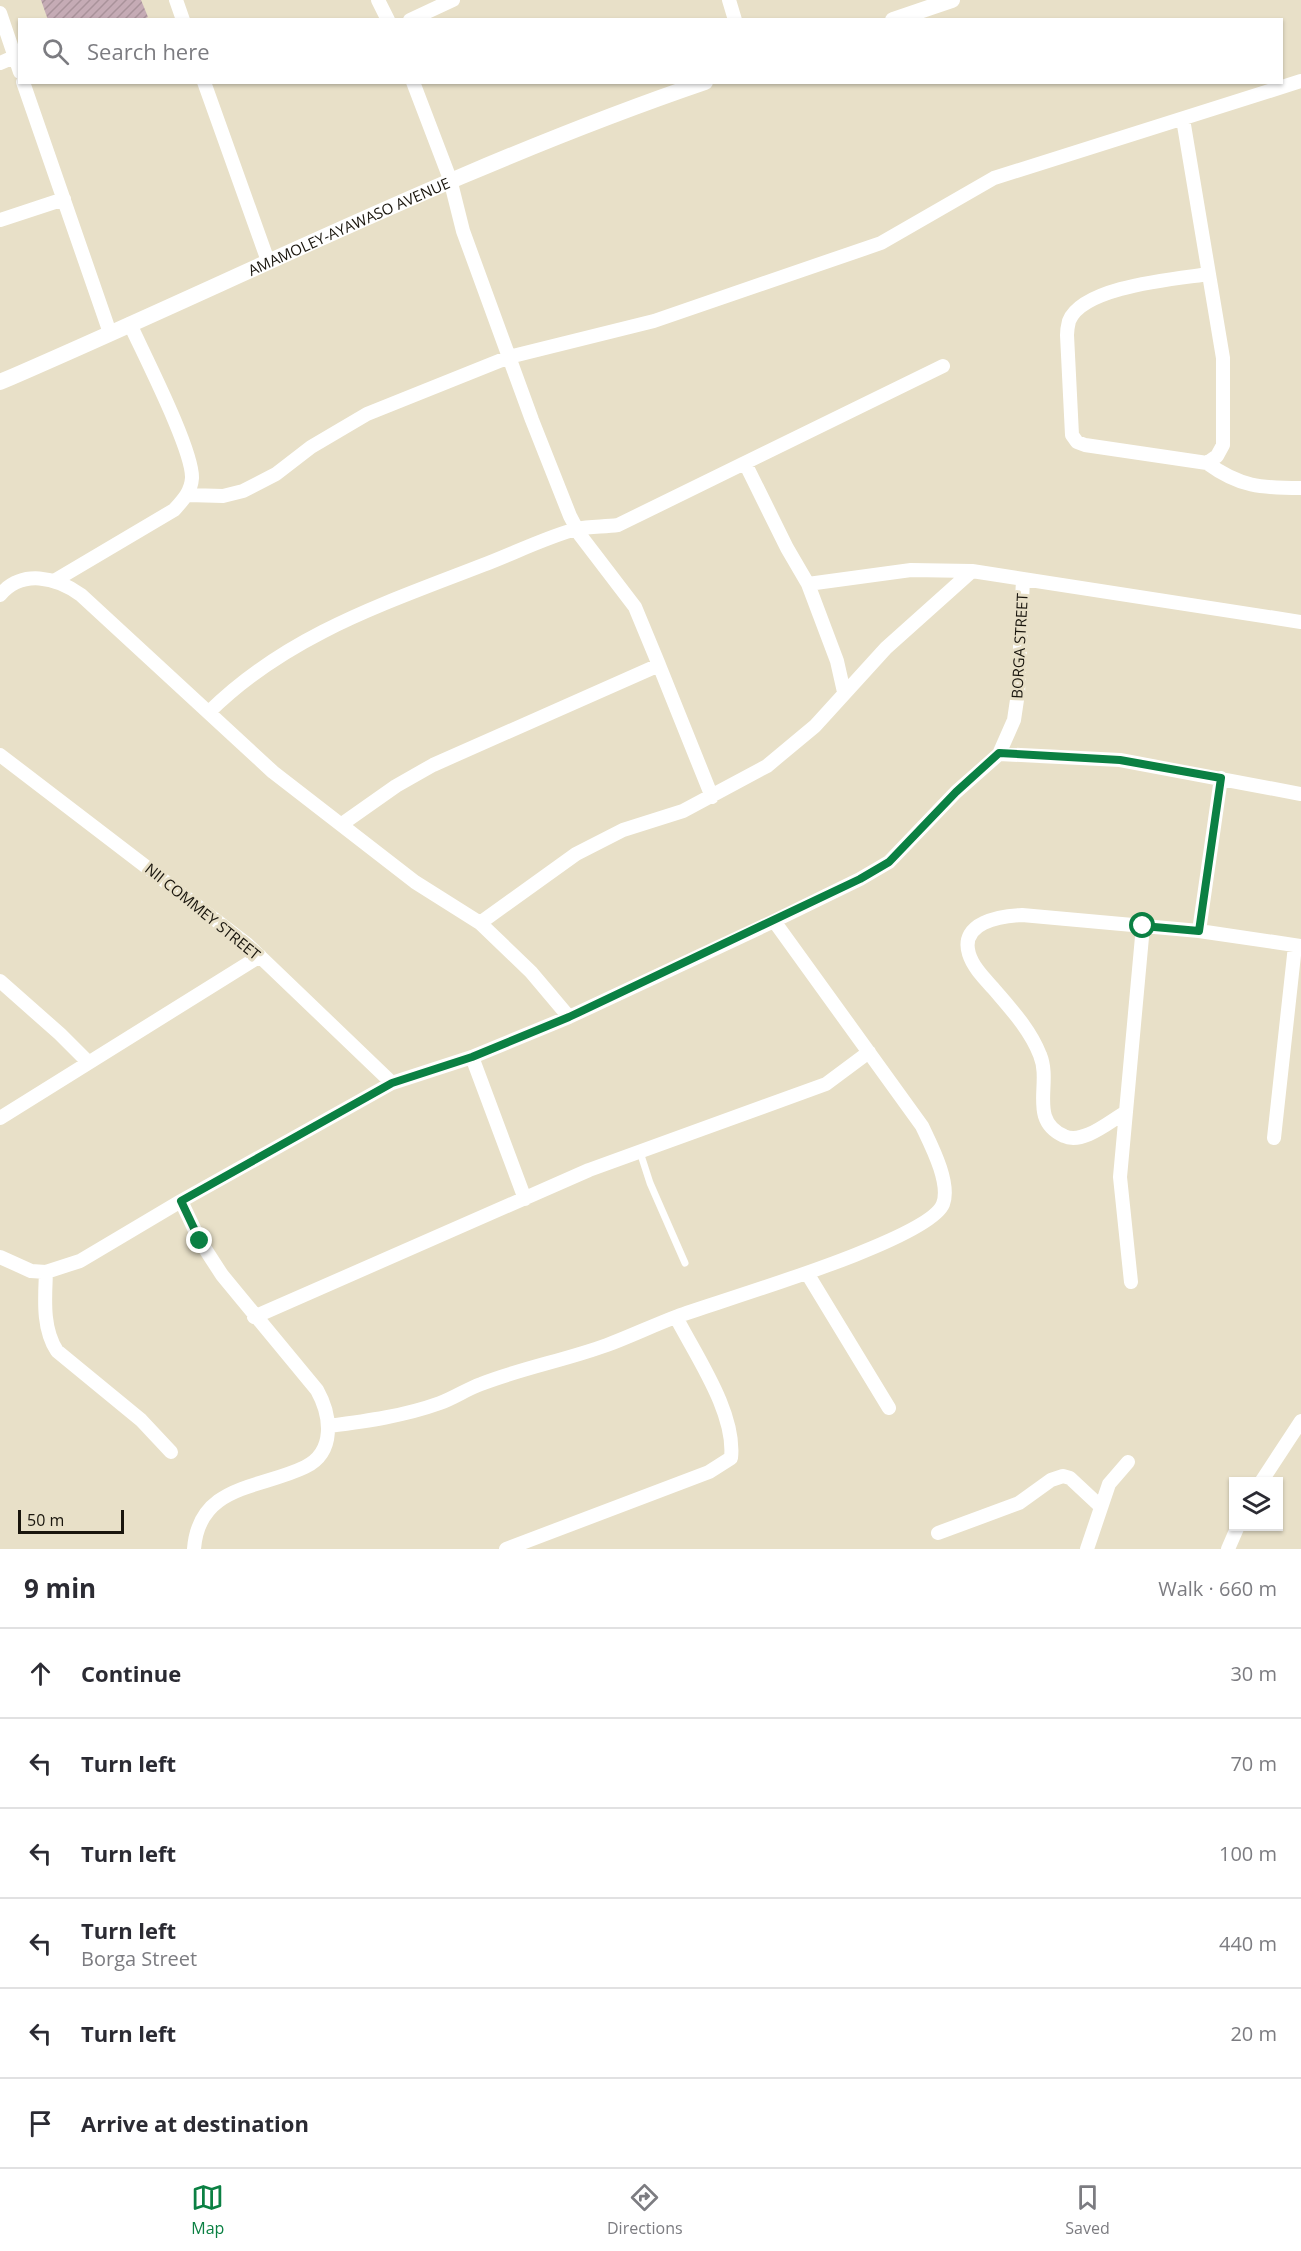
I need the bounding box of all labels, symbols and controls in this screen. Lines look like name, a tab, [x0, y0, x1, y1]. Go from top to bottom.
search box	[18, 18, 1283, 84]
icon: search	[39, 35, 72, 68]
text: Search here	[87, 36, 210, 66]
street label: AMAMOLEY-AYAWASO AVENUE	[245, 173, 453, 280]
street label: BORGA STREET	[1006, 592, 1032, 699]
street label: NII COMMEY STREET	[141, 858, 265, 964]
route start	[1129, 912, 1155, 938]
route end	[186, 1227, 212, 1253]
map controls	[1229, 1477, 1283, 1531]
button: layers	[1229, 1477, 1283, 1531]
scale bar	[18, 1507, 124, 1534]
text: 50 m	[27, 1509, 64, 1531]
text: 9 min	[24, 1570, 96, 1606]
text: Walk · 660 m	[1158, 1575, 1277, 1602]
icon: ahead	[24, 1657, 57, 1690]
text: Continue	[81, 1658, 181, 1688]
text: 30 m	[1230, 1660, 1277, 1687]
icon: left	[24, 1747, 57, 1780]
text: Turn left	[81, 1748, 176, 1778]
text: 70 m	[1230, 1750, 1277, 1777]
icon: left	[24, 1837, 57, 1870]
text: Turn left	[81, 1838, 176, 1868]
text: 100 m	[1219, 1840, 1277, 1867]
text: Turn left	[81, 1915, 176, 1945]
icon: left	[24, 1927, 57, 1960]
text: 440 m	[1219, 1930, 1277, 1957]
text: Borga Street	[81, 1945, 197, 1972]
icon: left	[24, 2017, 57, 2050]
text: Turn left	[81, 2018, 176, 2048]
text: 20 m	[1230, 2020, 1277, 2047]
icon: arrive	[24, 2107, 57, 2140]
text: Arrive at destination	[81, 2108, 309, 2138]
tab: Map	[191, 2181, 224, 2239]
tab: Directions	[607, 2181, 683, 2239]
tab: Saved	[1065, 2181, 1110, 2239]

